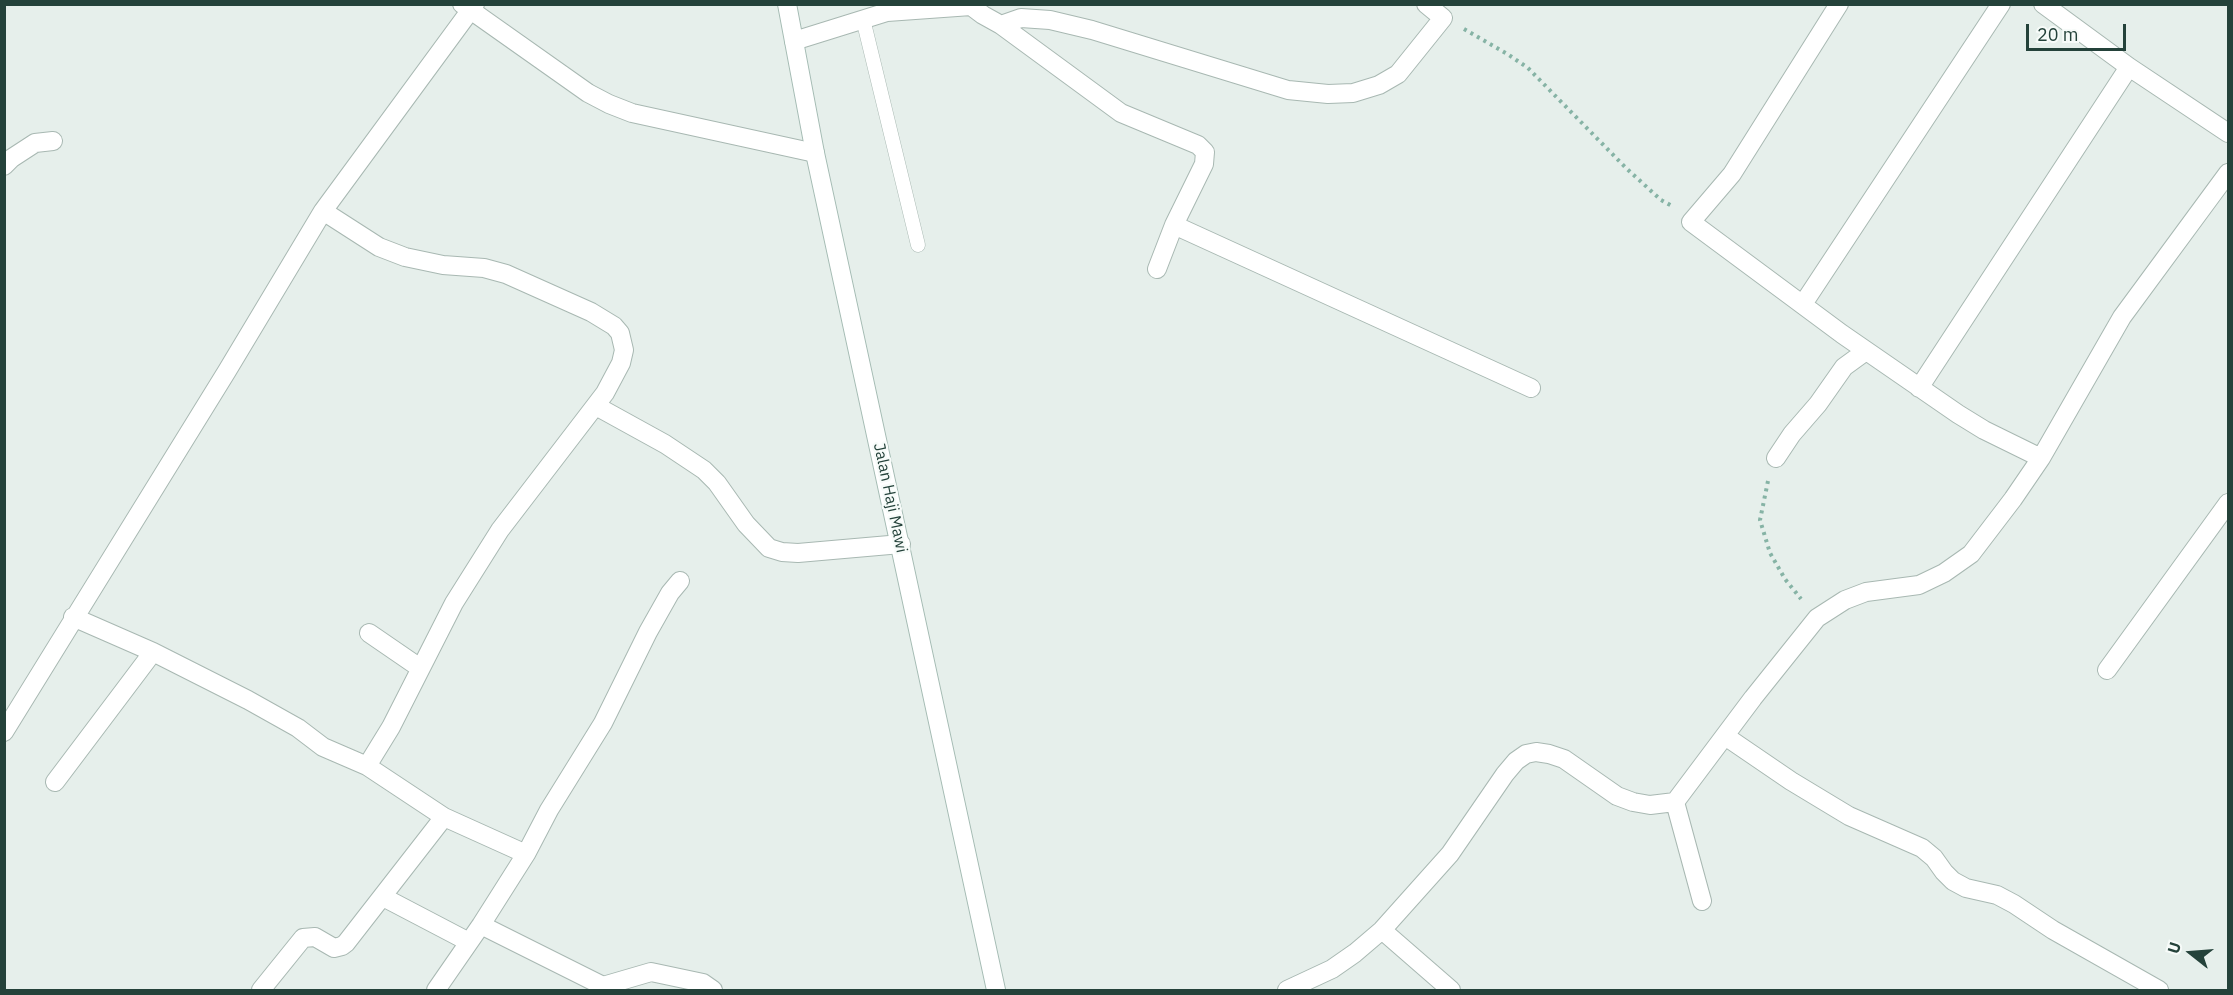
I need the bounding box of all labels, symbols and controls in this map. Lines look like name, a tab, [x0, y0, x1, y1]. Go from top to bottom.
scale bar	[2029, 12, 2130, 50]
text: 20 m	[2037, 23, 2079, 46]
street label: Jalan Haji Mawi	[869, 441, 911, 555]
north arrow	[2161, 923, 2221, 983]
text: U	[2163, 940, 2185, 956]

